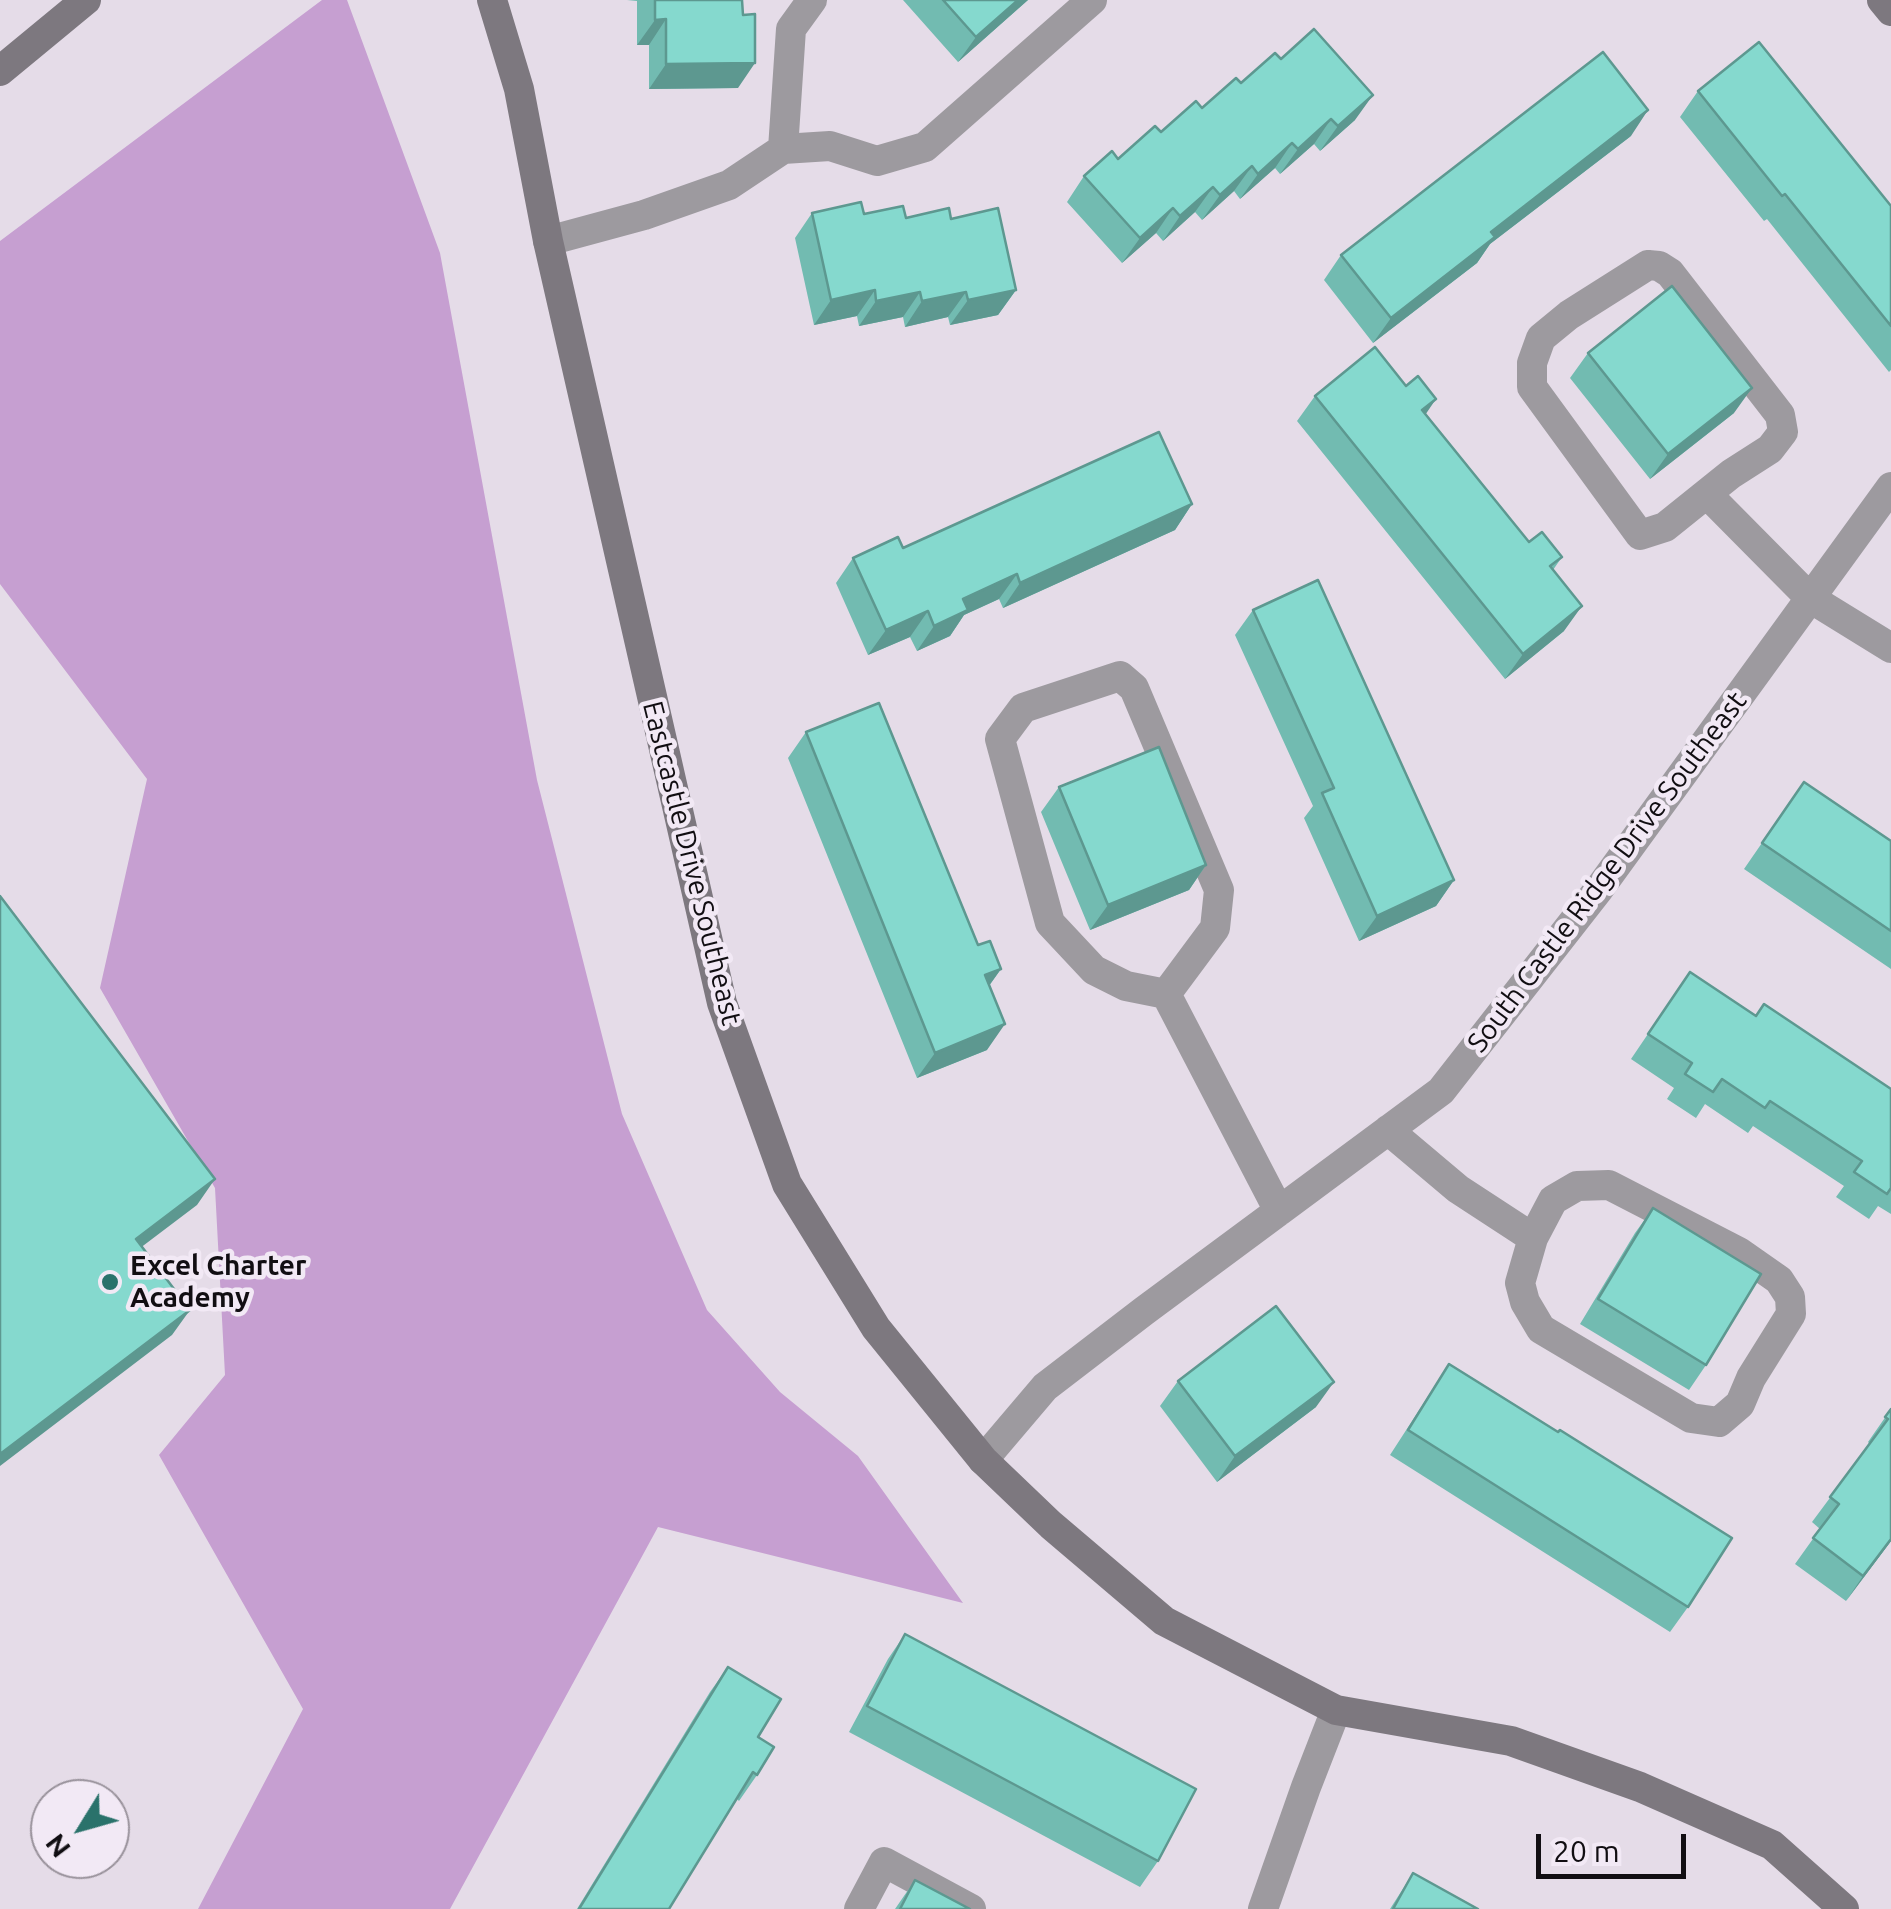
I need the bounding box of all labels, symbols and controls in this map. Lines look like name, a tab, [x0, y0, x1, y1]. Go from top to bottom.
street label: South Castle Ridge Drive Southeast	[1460, 685, 1754, 1059]
street label: Eastcastle Drive Southeast	[635, 698, 749, 1028]
place label: Excel Charter Academy	[130, 1249, 306, 1315]
marker: Excel Charter Academy	[99, 1271, 121, 1293]
north arrow	[30, 1779, 130, 1879]
scale bar	[1541, 1814, 1691, 1876]
text: N	[39, 1828, 76, 1864]
text: 20 m	[1553, 1834, 1620, 1868]

